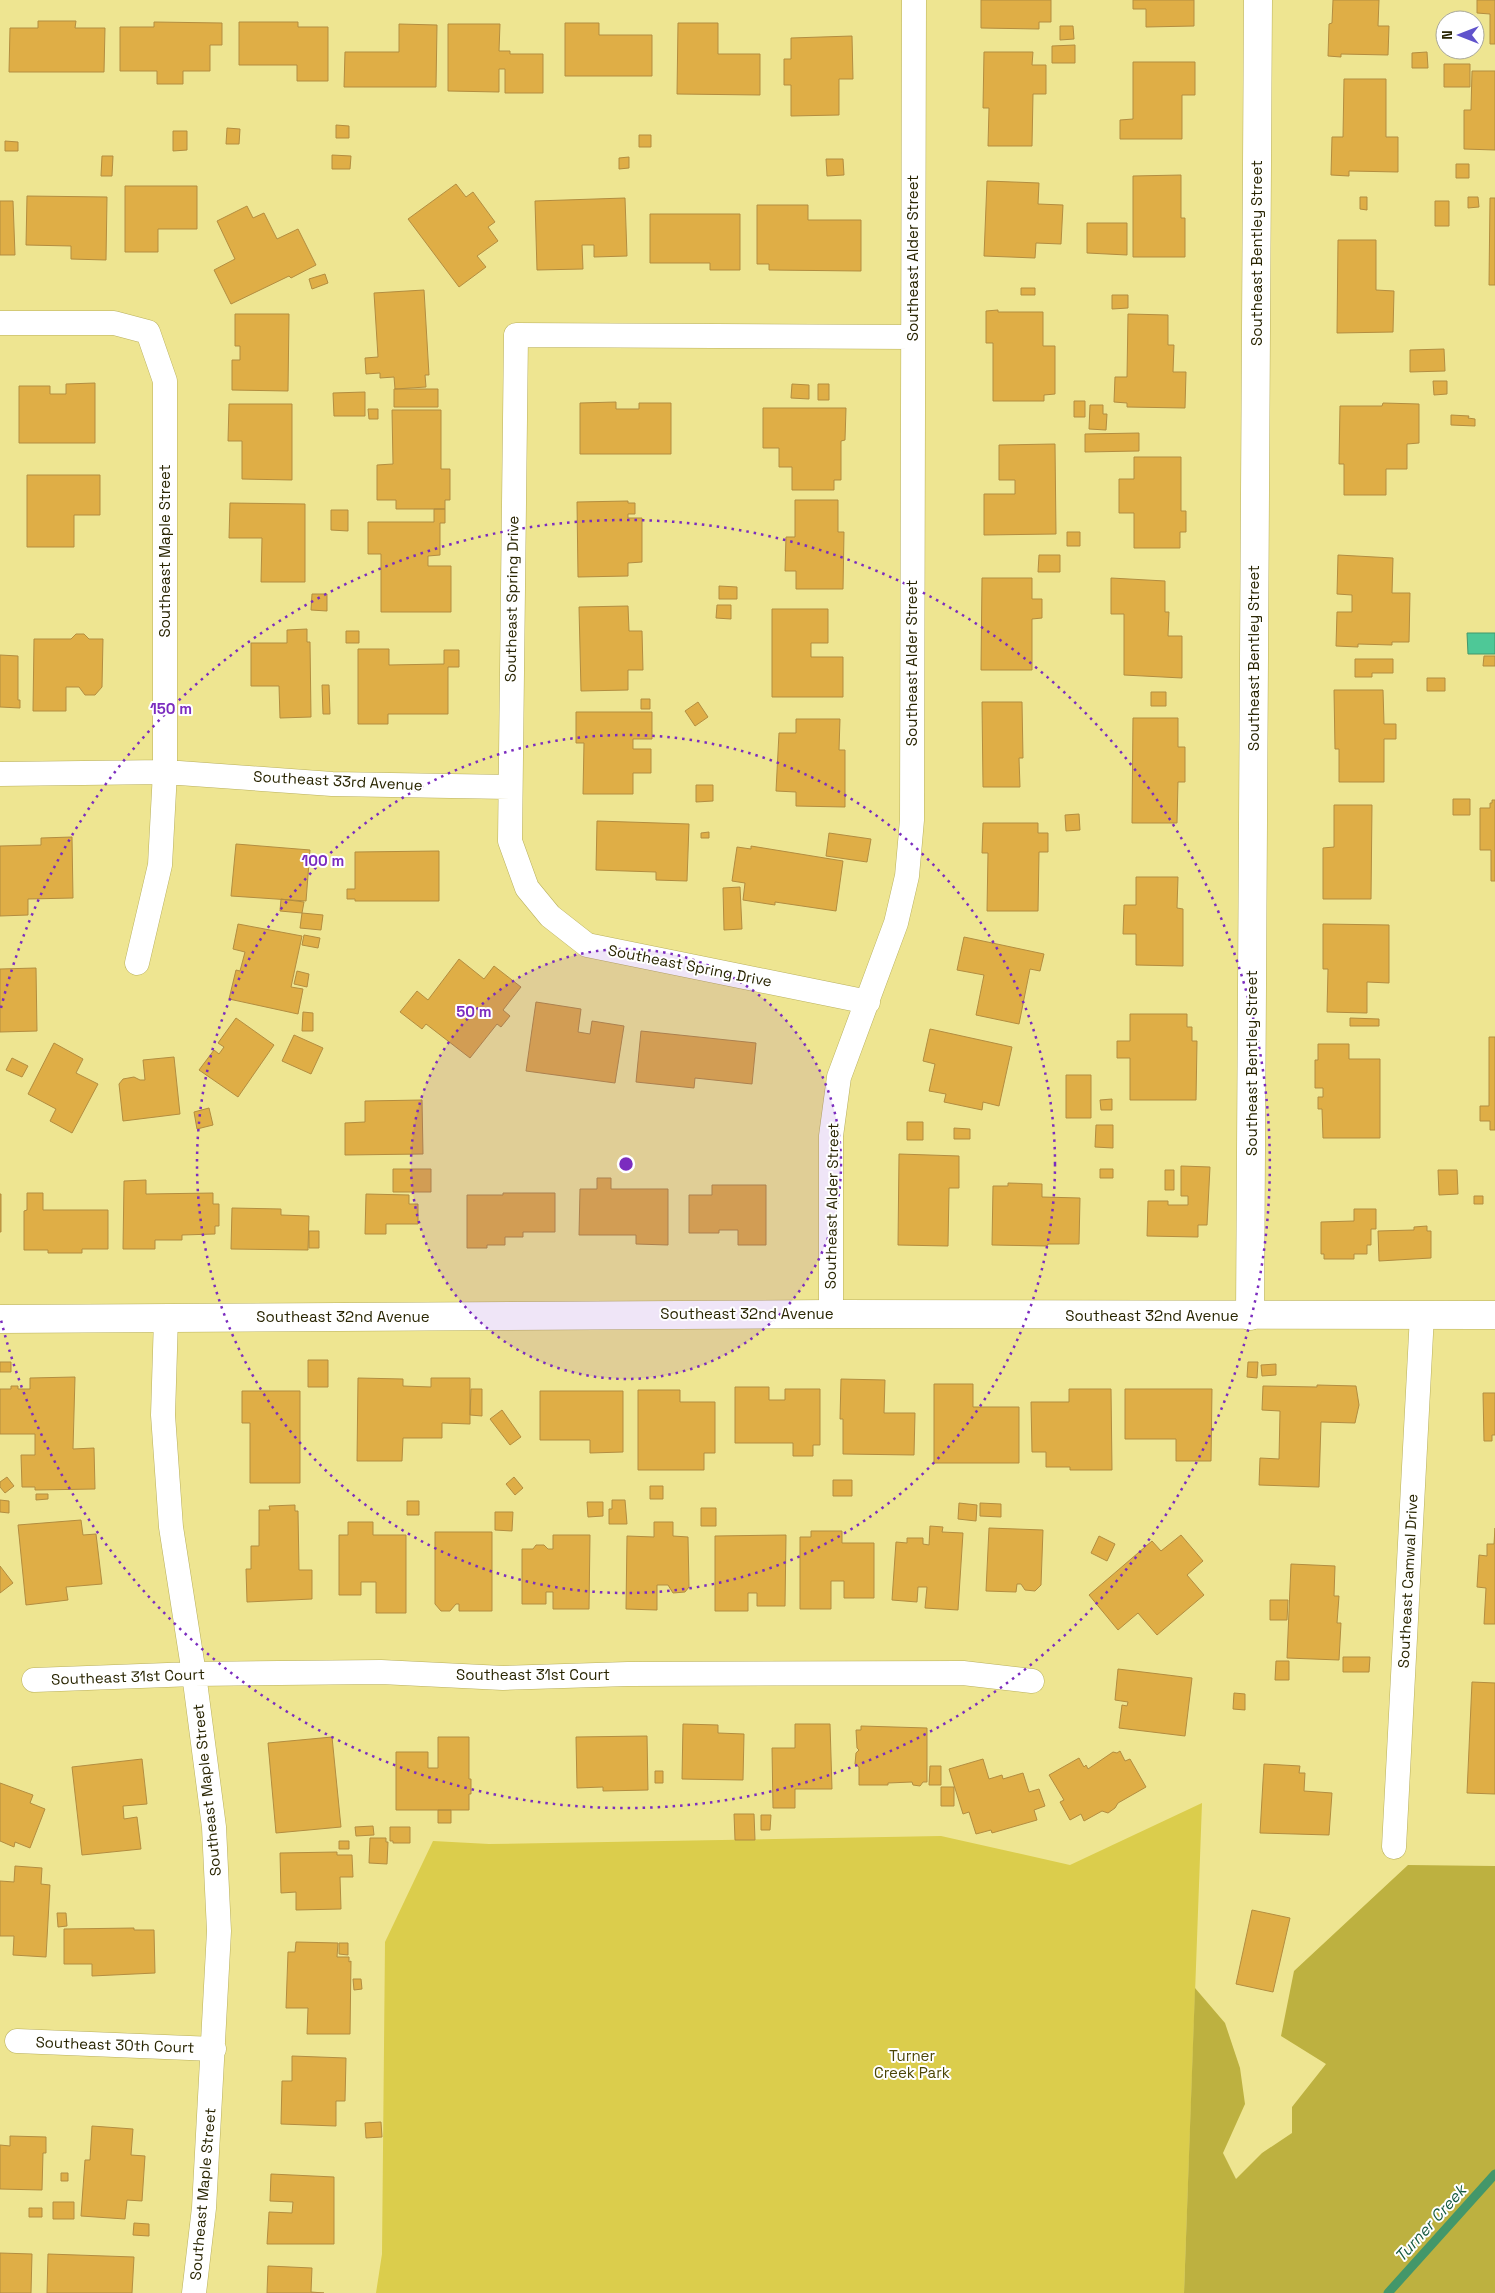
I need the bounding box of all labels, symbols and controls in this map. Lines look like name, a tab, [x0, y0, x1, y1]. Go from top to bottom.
north arrow	[1435, 10, 1485, 60]
text: N	[1438, 30, 1456, 40]
street label: Southeast Bentley Street	[1247, 160, 1266, 346]
street label: Southeast Alder Street	[903, 175, 922, 341]
street label: Southeast Maple Street	[155, 464, 174, 638]
street label: Southeast Spring Drive	[501, 515, 522, 682]
street label: Southeast Bentley Street	[1244, 565, 1263, 751]
street label: Southeast Alder Street	[902, 580, 921, 746]
text: 150 m	[150, 699, 192, 718]
street label: Southeast 33rd Avenue	[253, 767, 423, 794]
text: 100 m	[302, 851, 344, 870]
street label: Southeast Spring Drive	[607, 940, 774, 991]
street label: Southeast Bentley Street	[1242, 970, 1261, 1156]
text: 50 m	[456, 1002, 492, 1021]
street label: Southeast Alder Street	[821, 1123, 842, 1289]
centre of rings	[617, 1155, 635, 1173]
street label: Southeast 32nd Avenue	[660, 1304, 834, 1323]
street label: Southeast 32nd Avenue	[1065, 1306, 1239, 1325]
street label: Southeast 32nd Avenue	[256, 1307, 430, 1326]
street label: Southeast Camwal Drive	[1393, 1493, 1422, 1669]
street label: Southeast 31st Court	[51, 1664, 205, 1689]
street label: Southeast 31st Court	[456, 1665, 610, 1684]
street label: Southeast Maple Street	[188, 1703, 225, 1877]
street label: Southeast 30th Court	[35, 2032, 195, 2057]
park label: Turner Creek Park	[874, 2046, 950, 2082]
street label: Southeast Maple Street	[185, 2107, 220, 2281]
water label: Turner Creek	[1390, 2178, 1472, 2266]

